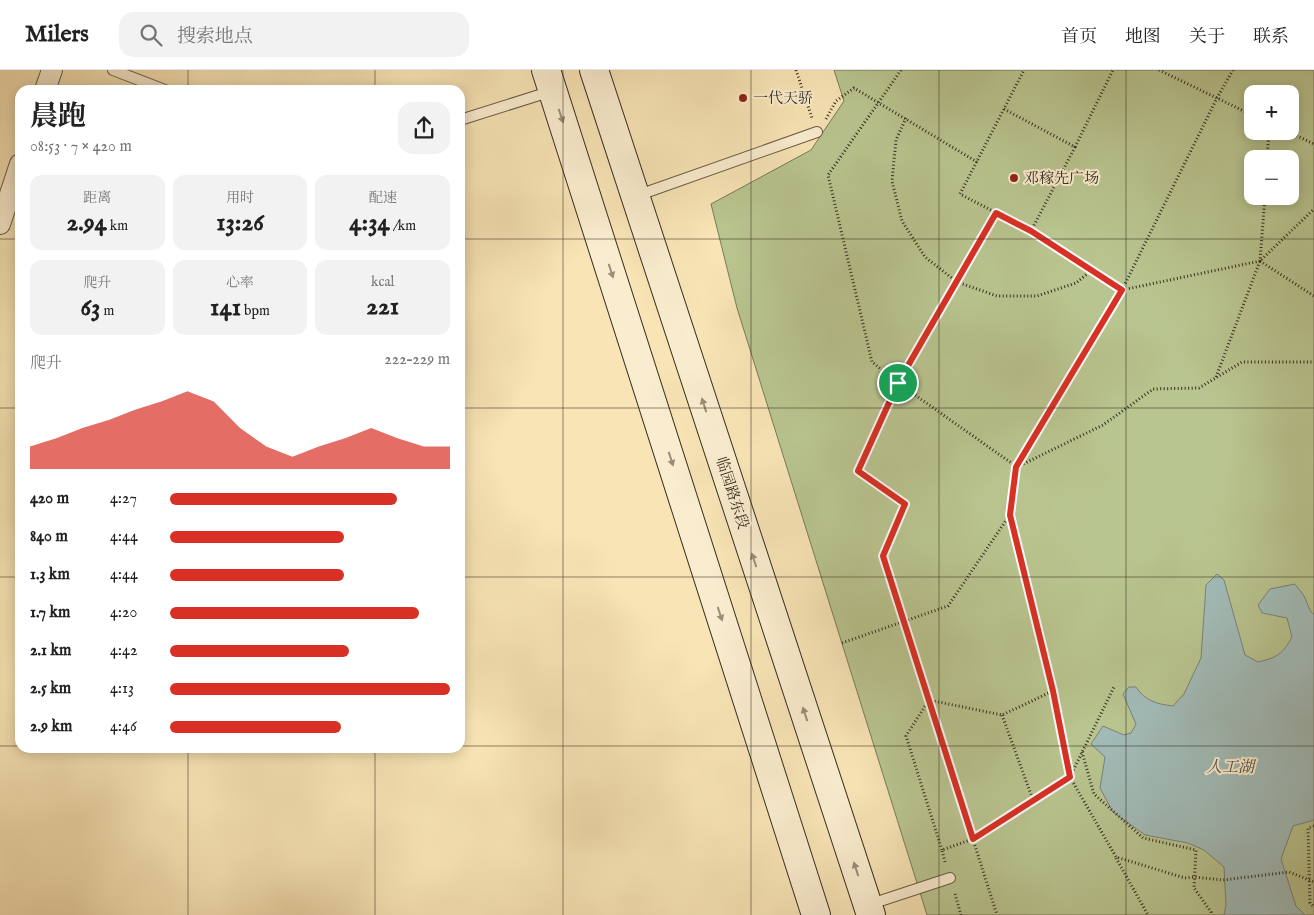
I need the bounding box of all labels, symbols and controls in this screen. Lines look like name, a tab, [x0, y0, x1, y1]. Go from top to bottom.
search box	[119, 12, 469, 57]
text: Milers	[25, 19, 89, 50]
icon: search	[137, 21, 165, 49]
text: 搜索地点	[177, 25, 253, 49]
text: 首页	[1061, 26, 1097, 49]
text: 地图	[1125, 26, 1161, 49]
text: 关于	[1189, 26, 1225, 49]
text: 联系	[1253, 26, 1289, 49]
map controls	[1244, 85, 1299, 205]
button: +	[1244, 85, 1299, 140]
place label: 一代天骄	[753, 89, 813, 108]
marker: 一代天骄	[737, 92, 749, 104]
text: 晨跑	[30, 100, 86, 135]
button: share	[398, 102, 450, 154]
one-way arrow	[558, 109, 566, 124]
text: 08:53 · 7 × 420 m	[30, 137, 132, 157]
button: −	[1244, 150, 1299, 205]
place label: 邓稼先广场	[1024, 169, 1099, 188]
marker: 邓稼先广场	[1008, 172, 1020, 184]
text: 距离	[83, 189, 111, 207]
text: 用时	[226, 189, 254, 207]
text: 配速	[369, 189, 397, 207]
text: 2.94	[67, 207, 107, 239]
text: 13:26	[216, 207, 264, 239]
text: 4:34	[349, 207, 390, 239]
text: km	[107, 217, 128, 235]
text: /km	[390, 217, 416, 235]
one-way arrow	[607, 264, 615, 279]
text: kcal	[371, 273, 394, 291]
text: 爬升	[83, 274, 111, 292]
text: 心率	[226, 274, 254, 292]
text: 221	[366, 291, 399, 323]
text: 63	[80, 292, 100, 324]
text: 141	[210, 292, 241, 324]
text: m	[100, 302, 114, 320]
text: bpm	[241, 302, 270, 320]
text: 222–229 m	[384, 350, 450, 370]
text: 爬升	[30, 354, 62, 374]
pin	[877, 362, 919, 404]
icon: arrive	[884, 369, 912, 397]
one-way arrow	[699, 398, 707, 413]
one-way arrow	[667, 452, 675, 467]
street label: 临园路东段	[711, 454, 753, 532]
text: 420 m	[30, 489, 69, 509]
text: 4:27	[110, 489, 137, 509]
text: 840 m	[30, 527, 68, 547]
text: 4:44	[110, 527, 138, 547]
one-way arrow	[750, 552, 758, 567]
text: 1.3 km	[30, 565, 70, 585]
text: 4:44	[110, 565, 138, 585]
text: 1.7 km	[30, 603, 70, 623]
text: 4:20	[110, 603, 137, 623]
one-way arrow	[717, 607, 725, 622]
text: 2.1 km	[30, 641, 71, 661]
text: 4:42	[110, 641, 137, 661]
text: 2.5 km	[30, 679, 71, 699]
text: 4:13	[110, 679, 134, 699]
one-way arrow	[801, 707, 808, 722]
text: 2.9 km	[30, 717, 72, 737]
text: 4:46	[110, 717, 137, 737]
water label: 人工湖	[1206, 758, 1257, 778]
one-way arrow	[851, 861, 859, 876]

